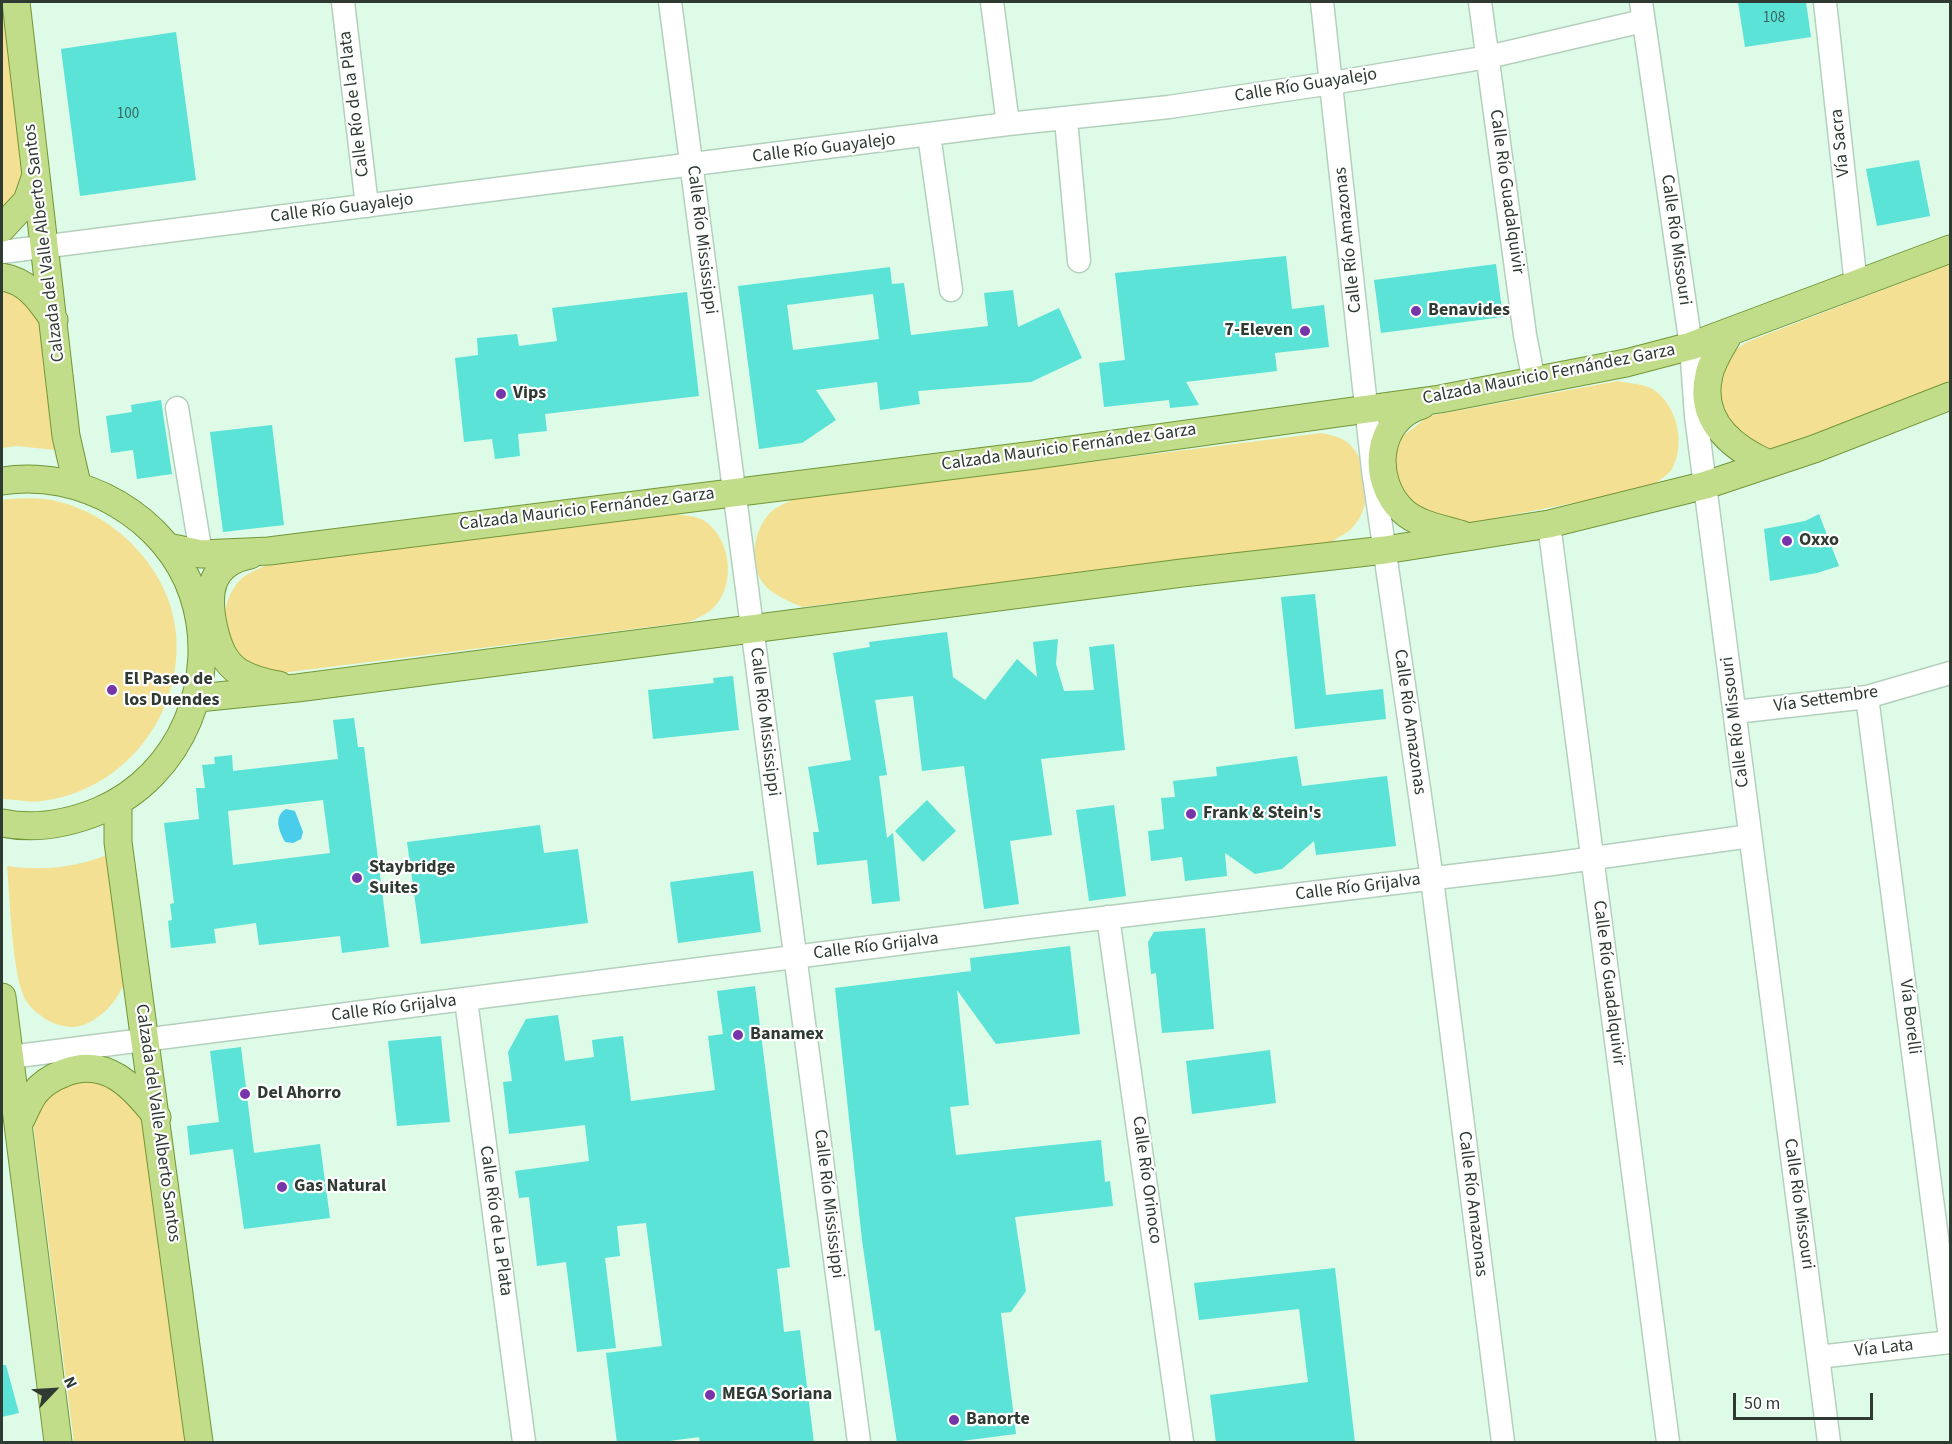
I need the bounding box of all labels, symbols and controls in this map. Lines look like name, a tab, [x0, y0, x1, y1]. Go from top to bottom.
house number: 108	[1763, 10, 1785, 28]
street label: Calle Río de la Plata	[335, 30, 375, 178]
street label: Calle Río Guayalejo	[1233, 64, 1379, 108]
house number: 100	[117, 106, 139, 124]
street label: Calle Río Guadalquivir	[1484, 108, 1528, 276]
street label: Vía Sacra	[1827, 108, 1855, 178]
street label: Calzada del Valle Alberto Santos	[20, 123, 70, 363]
street label: Calle Río Guayalejo	[751, 130, 897, 168]
street label: Calle Río Mississippi	[681, 164, 721, 316]
street label: Calle Río Amazonas	[1331, 166, 1367, 314]
street label: Calle Río Missouri	[1655, 173, 1695, 307]
street label: Calle Río Guayalejo	[269, 190, 415, 228]
place label: Benavides	[1428, 300, 1510, 322]
marker: Benavides	[1409, 304, 1423, 318]
place label: 7-Eleven	[1224, 320, 1293, 342]
marker: 7-Eleven	[1298, 324, 1312, 338]
street label: Calzada Mauricio Fernández Garza	[1421, 340, 1677, 410]
place label: Vips	[513, 383, 546, 405]
marker: Vips	[494, 387, 508, 401]
street label: Calzada Mauricio Fernández Garza	[940, 419, 1198, 477]
street label: Calzada Mauricio Fernández Garza	[458, 484, 716, 536]
place label: Oxxo	[1799, 530, 1839, 552]
marker: Oxxo	[1780, 534, 1794, 548]
street label: Calle Río Mississippi	[744, 646, 784, 798]
street label: Calle Río Amazonas	[1388, 648, 1430, 796]
street label: Calle Río Missouri	[1717, 655, 1755, 789]
place label: El Paseo de los Duendes	[124, 669, 220, 712]
street label: Vía Settembre	[1772, 682, 1880, 718]
marker: El Paseo de los Duendes	[105, 683, 119, 697]
place label: Frank & Stein's	[1203, 803, 1321, 825]
marker: Frank & Stein's	[1184, 807, 1198, 821]
place label: Staybridge Suites	[369, 857, 455, 900]
street label: Calle Río Grijalva	[1294, 870, 1422, 906]
marker: Staybridge Suites	[350, 871, 364, 885]
street label: Calle Río Guadalquivir	[1587, 899, 1629, 1067]
street label: Calle Río Grijalva	[812, 929, 940, 965]
street label: Vía Borelli	[1894, 978, 1924, 1056]
street label: Calle Río Grijalva	[330, 991, 458, 1027]
street label: Calzada del Valle Alberto Santos	[130, 1003, 184, 1243]
place label: Banamex	[750, 1024, 824, 1046]
marker: Banamex	[731, 1028, 745, 1042]
place label: Del Ahorro	[257, 1083, 341, 1105]
marker: Del Ahorro	[238, 1087, 252, 1101]
street label: Calle Río Orinoco	[1126, 1115, 1166, 1245]
street label: Calle Río Mississippi	[808, 1128, 848, 1280]
street label: Calle Río Amazonas	[1452, 1130, 1492, 1278]
street label: Calle Río Missouri	[1778, 1137, 1818, 1271]
street label: Calle Río de La Plata	[474, 1145, 516, 1297]
place label: Gas Natural	[294, 1176, 386, 1198]
marker: Gas Natural	[275, 1180, 289, 1194]
street label: Vía Lata	[1854, 1335, 1914, 1363]
north arrow	[24, 1360, 84, 1420]
text: N	[58, 1373, 83, 1392]
scale bar	[1736, 1381, 1876, 1419]
place label: MEGA Soriana	[722, 1384, 832, 1406]
marker: MEGA Soriana	[703, 1388, 717, 1402]
text: 50 m	[1744, 1391, 1780, 1416]
place label: Banorte	[966, 1409, 1030, 1431]
marker: Banorte	[947, 1413, 961, 1427]

